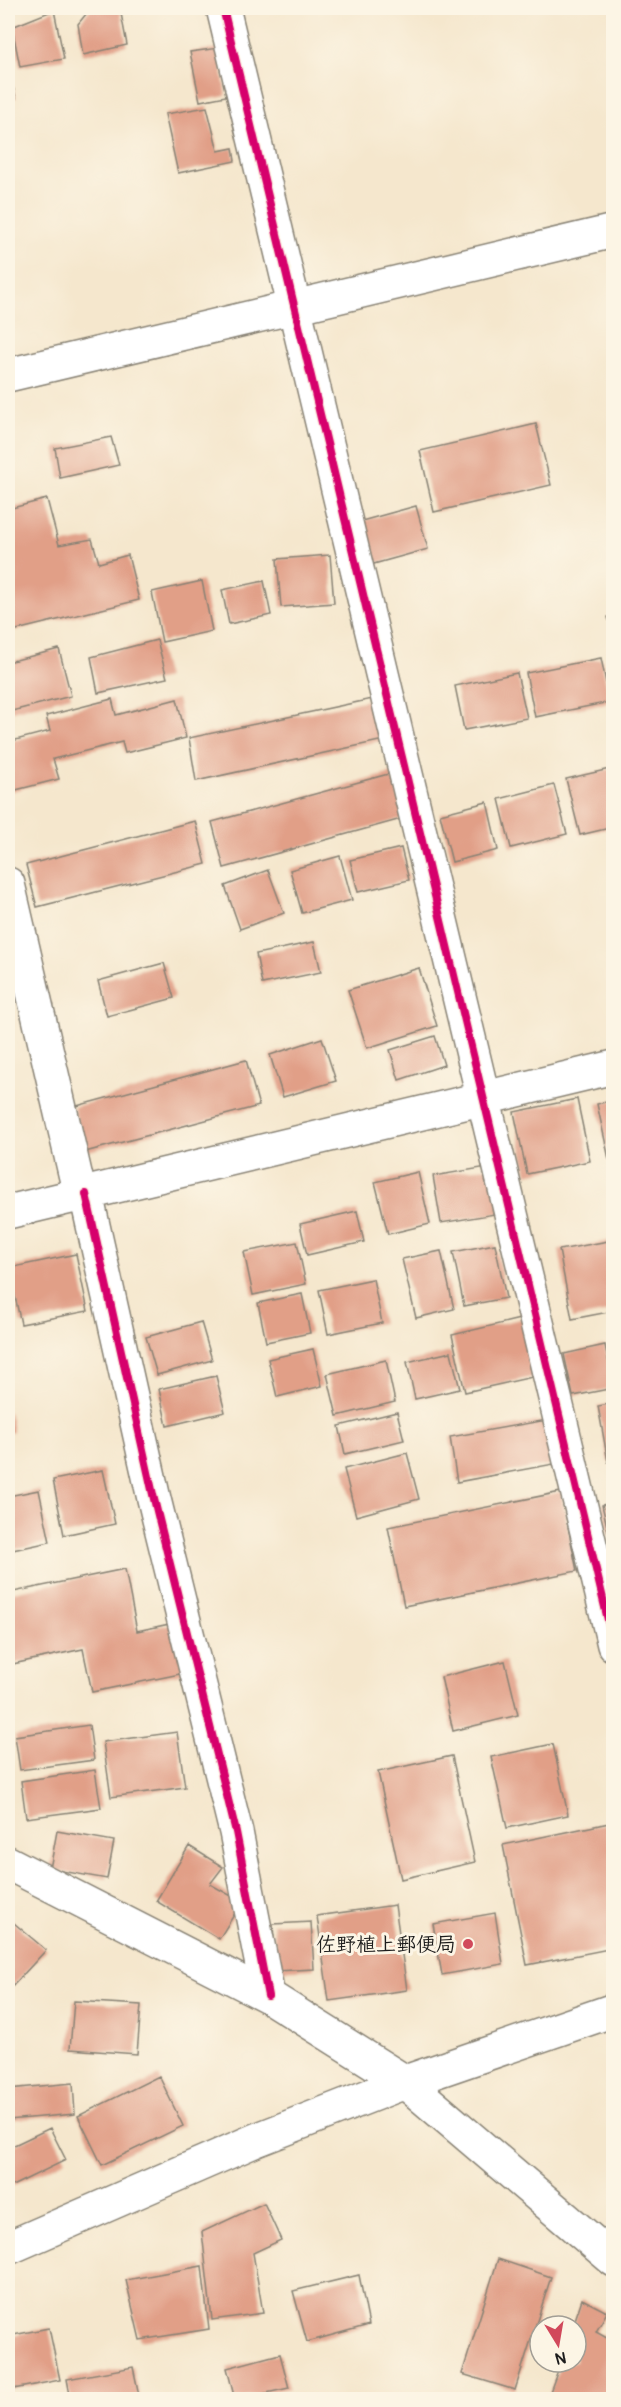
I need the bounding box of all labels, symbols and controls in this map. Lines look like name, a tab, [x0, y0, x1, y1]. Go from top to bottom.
place label: 佐野植上郵便局	[316, 1932, 456, 1957]
marker: 佐野植上郵便局	[461, 1937, 475, 1951]
north arrow	[528, 2314, 588, 2374]
text: N	[553, 2347, 568, 2369]

